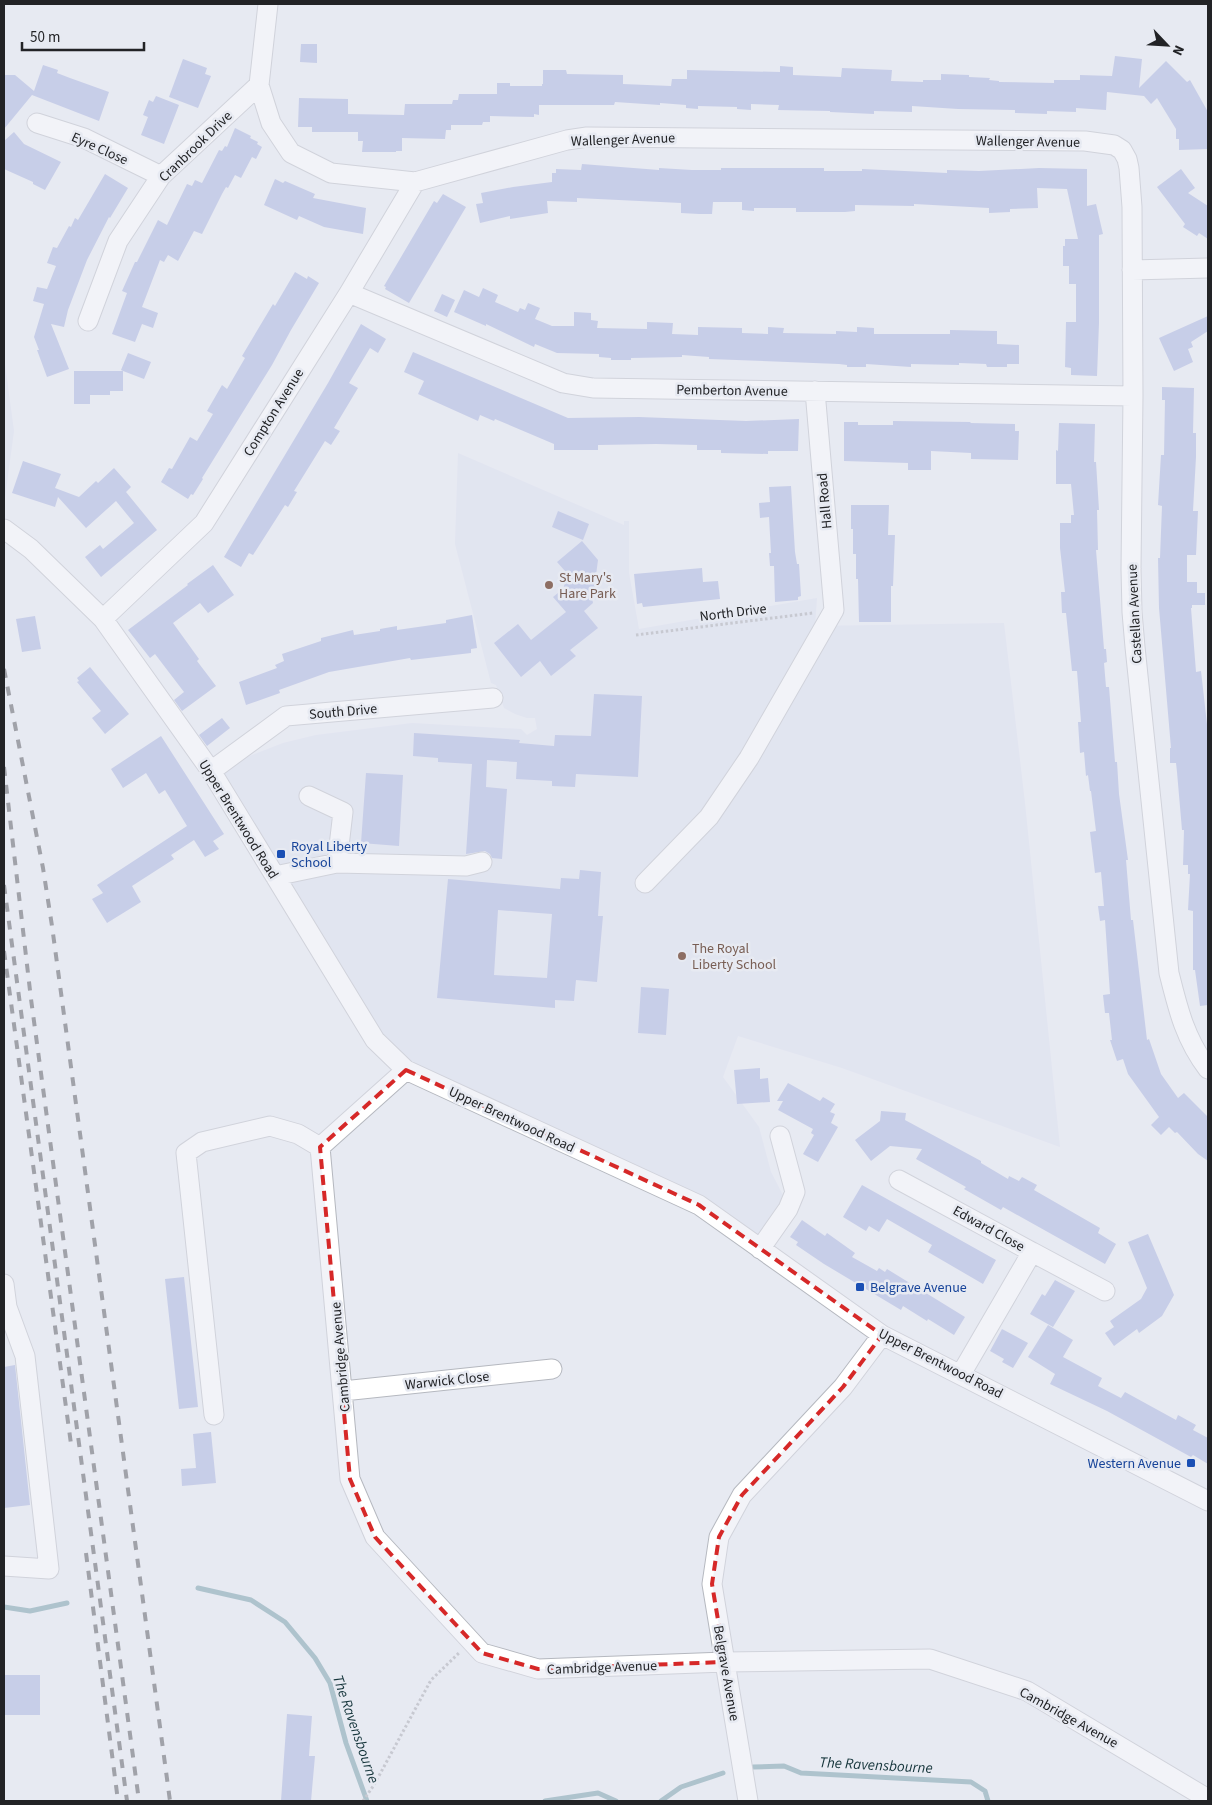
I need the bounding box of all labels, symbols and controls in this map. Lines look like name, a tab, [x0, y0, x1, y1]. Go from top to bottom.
scale bar	[22, 20, 145, 52]
north arrow	[1142, 20, 1192, 70]
text: 50 m	[30, 27, 60, 48]
text: N	[1167, 42, 1189, 59]
street label: Cranbrook Drive	[155, 107, 237, 187]
street label: Eyre Close	[68, 128, 131, 170]
street label: Wallenger Avenue	[571, 128, 676, 152]
street label: Wallenger Avenue	[976, 131, 1080, 153]
street label: Compton Avenue	[239, 365, 309, 460]
street label: Pemberton Avenue	[676, 380, 788, 402]
street label: Hall Road	[813, 472, 837, 530]
street label: Castellan Avenue	[1122, 563, 1148, 664]
place label: St Mary's Hare Park	[559, 568, 616, 604]
marker: St Mary's Hare Park	[543, 579, 555, 591]
street label: North Drive	[699, 599, 768, 627]
street label: South Drive	[308, 699, 378, 725]
street label: Upper Brentwood Road	[193, 756, 283, 883]
place label: Royal Liberty School	[291, 837, 368, 873]
marker: Royal Liberty School	[275, 848, 287, 860]
place label: The Royal Liberty School	[692, 939, 777, 975]
marker: The Royal Liberty School	[676, 950, 688, 962]
street label: Upper Brentwood Road	[445, 1082, 578, 1158]
street label: Edward Close	[949, 1201, 1028, 1257]
place label: Belgrave Avenue	[870, 1278, 967, 1298]
marker: Belgrave Avenue	[854, 1281, 866, 1293]
street label: Cambridge Avenue	[326, 1301, 356, 1413]
street label: Upper Brentwood Road	[875, 1324, 1006, 1404]
street label: Warwick Close	[404, 1367, 490, 1395]
place label: Western Avenue	[1088, 1454, 1181, 1474]
marker: Western Avenue	[1185, 1457, 1197, 1469]
street label: Belgrave Avenue	[708, 1624, 744, 1723]
street label: Cambridge Avenue	[547, 1656, 658, 1680]
water label: The Ravensbourne	[327, 1672, 384, 1786]
street label: Cambridge Avenue	[1015, 1682, 1122, 1753]
water label: The Ravensbourne	[819, 1752, 933, 1779]

